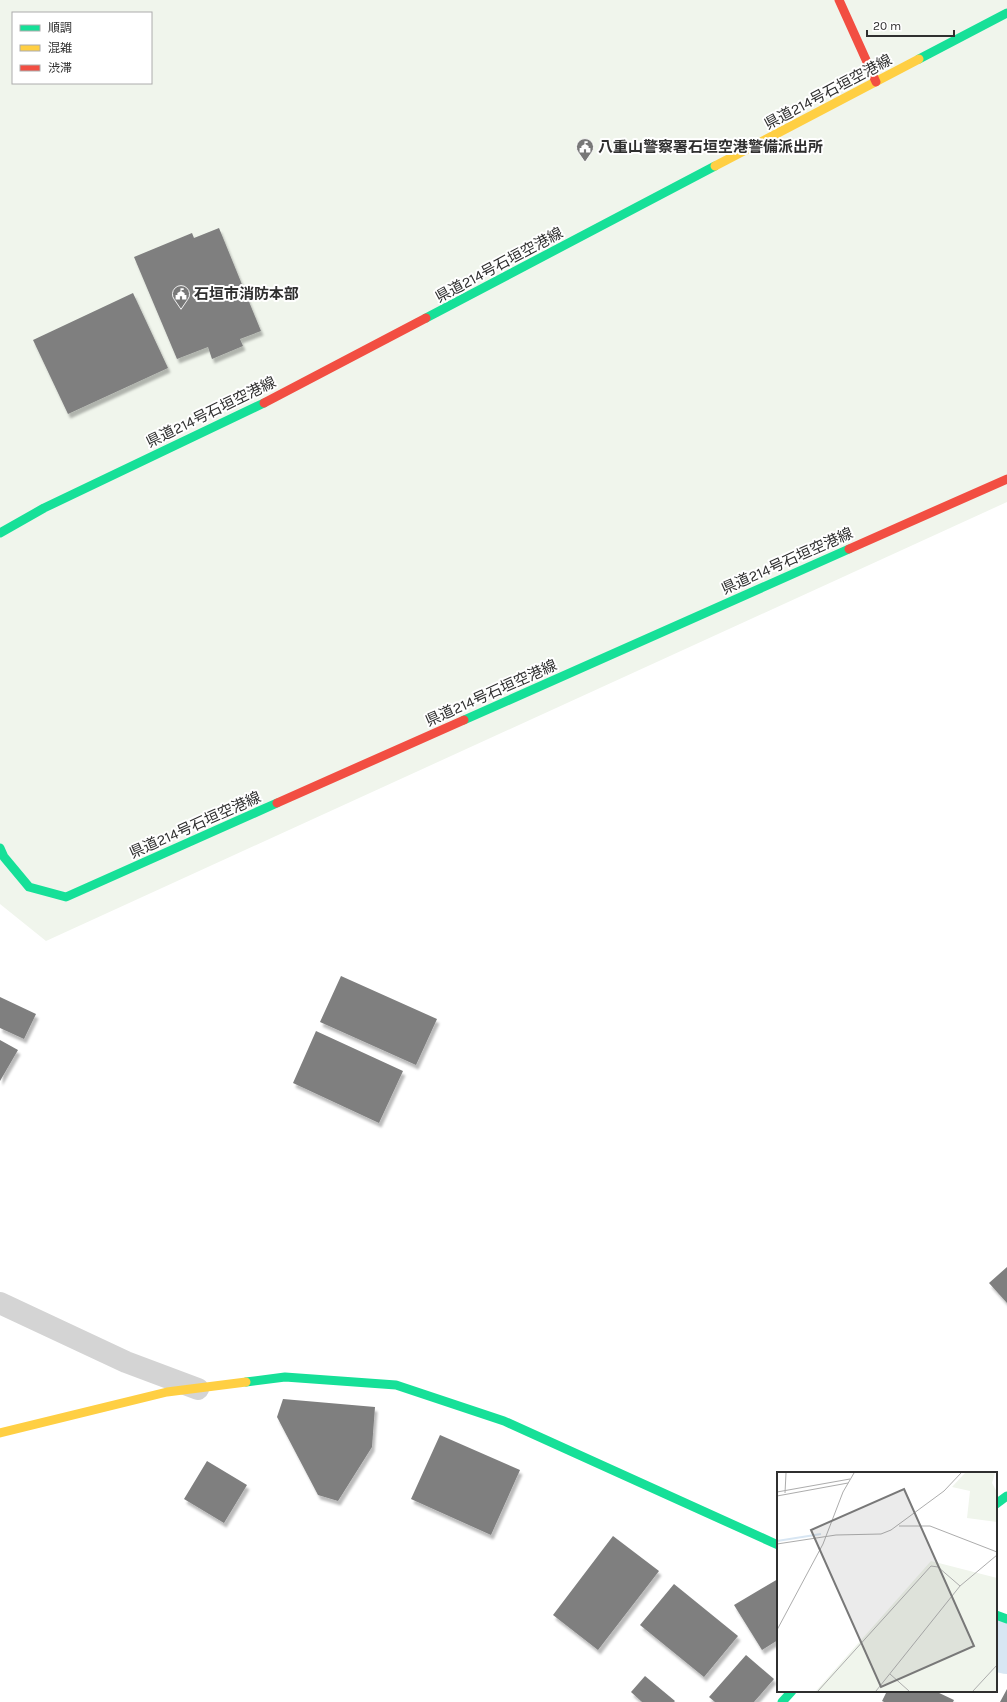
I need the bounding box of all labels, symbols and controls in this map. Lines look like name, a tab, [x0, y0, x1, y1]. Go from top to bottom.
legend	[12, 12, 152, 84]
scale bar	[867, 12, 954, 38]
text: 20 m	[873, 19, 901, 33]
text: 順調	[48, 21, 72, 35]
text: 混雑	[48, 41, 72, 55]
street label: 県道214号石垣空港線	[761, 51, 895, 133]
text: 渋滞	[48, 61, 72, 75]
public building icon: 八重山警察署石垣空港警備派出所	[575, 137, 595, 162]
place label: 八重山警察署石垣空港警備派出所	[598, 138, 823, 156]
street label: 県道214号石垣空港線	[432, 224, 566, 306]
public building icon: 石垣市消防本部	[171, 284, 191, 309]
place label: 石垣市消防本部	[194, 285, 299, 303]
street label: 県道214号石垣空港線	[143, 373, 279, 451]
street label: 県道214号石垣空港線	[718, 524, 856, 598]
street label: 県道214号石垣空港線	[422, 656, 560, 730]
street label: 県道214号石垣空港線	[126, 788, 264, 862]
inset map	[777, 1472, 997, 1692]

